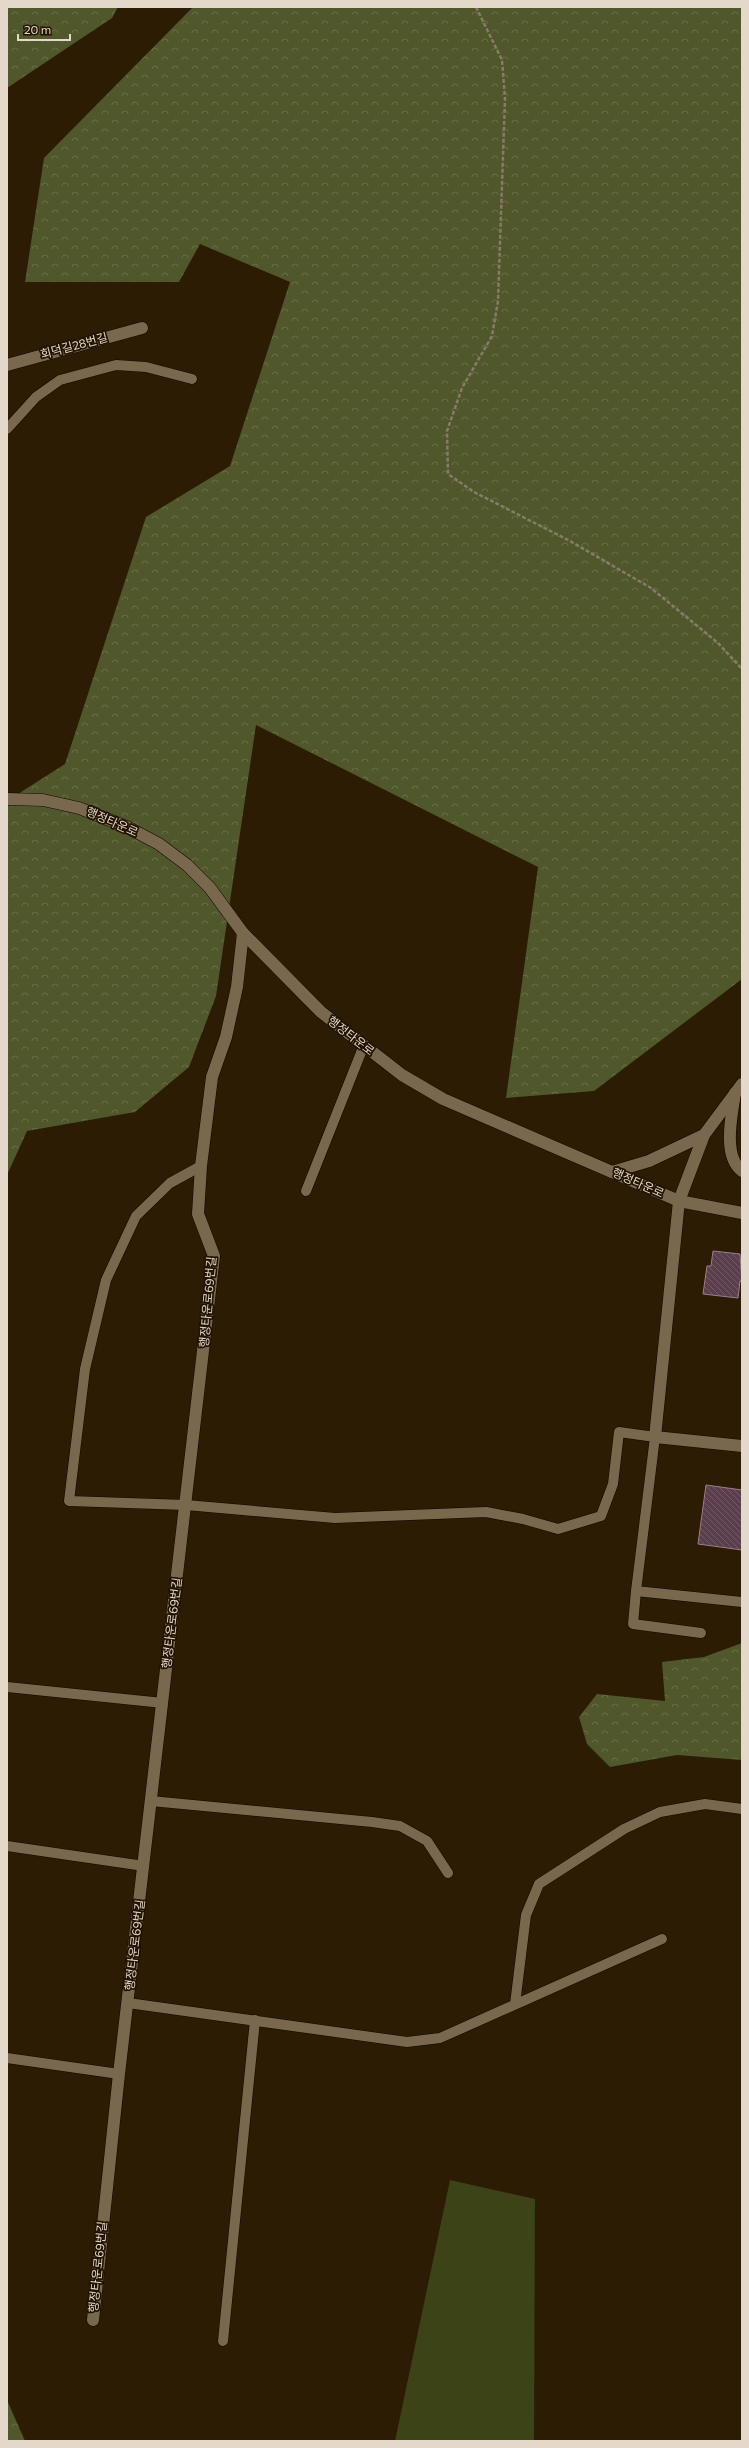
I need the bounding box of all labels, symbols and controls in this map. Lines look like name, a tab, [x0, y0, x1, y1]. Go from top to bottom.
scale bar	[18, 16, 70, 42]
text: 20 m	[24, 22, 51, 36]
street label: 회덕길28번길	[39, 329, 109, 361]
street label: 행정타운로	[84, 803, 140, 839]
street label: 행정타운로	[326, 1013, 378, 1058]
street label: 행정타운로	[610, 1164, 666, 1200]
street label: 행정타운로69번길	[196, 1256, 218, 1348]
street label: 행정타운로69번길	[158, 1577, 184, 1669]
street label: 행정타운로69번길	[121, 1899, 147, 1991]
street label: 행정타운로69번길	[85, 2221, 109, 2313]

